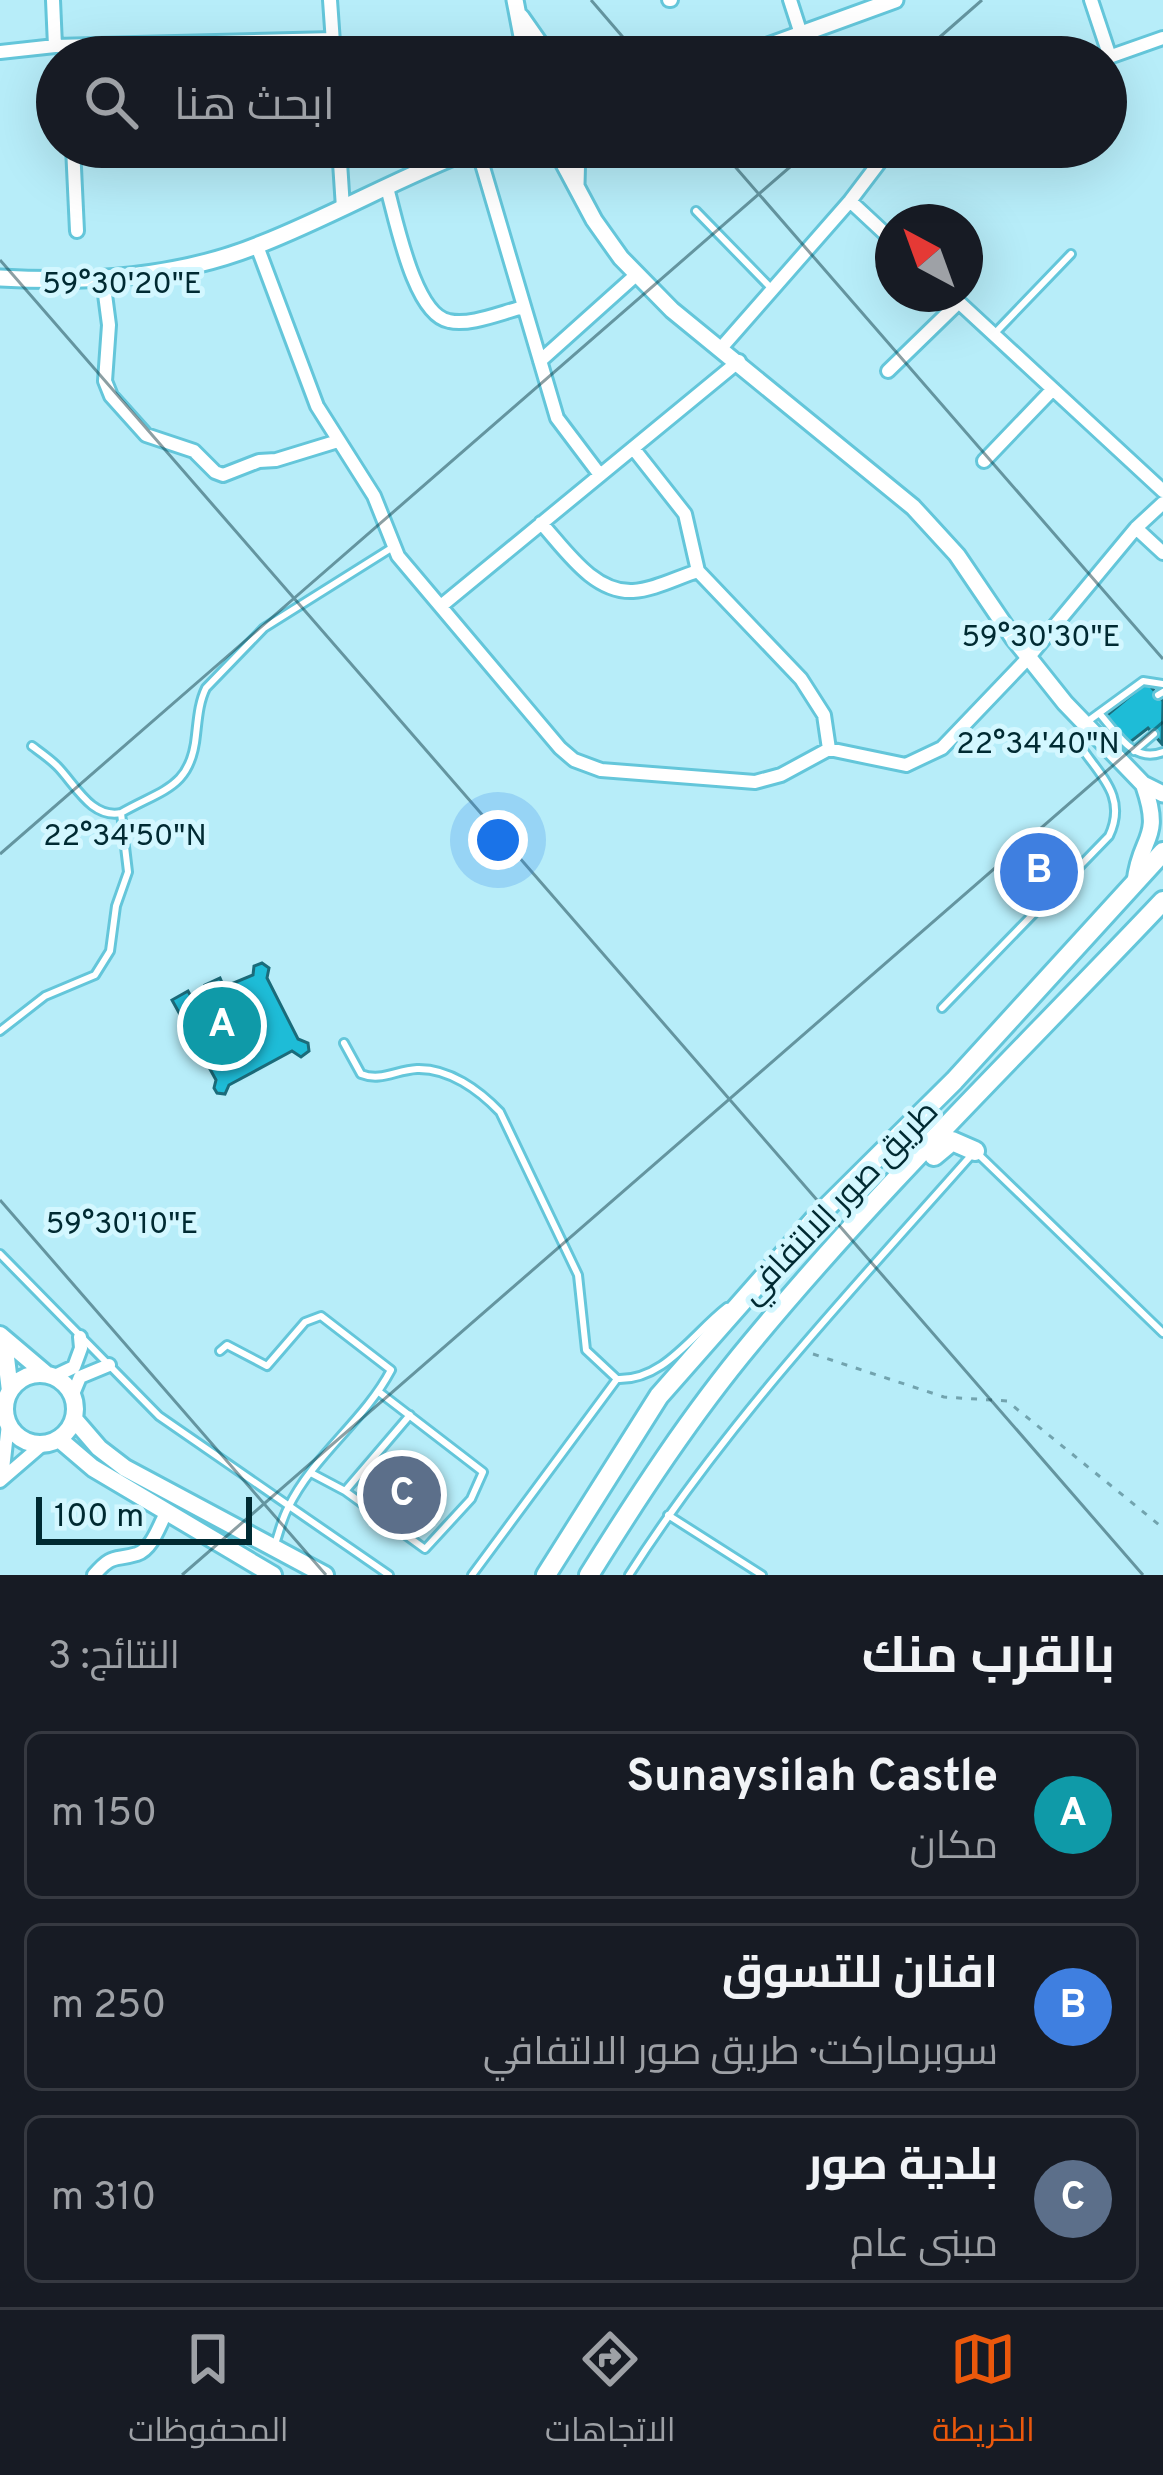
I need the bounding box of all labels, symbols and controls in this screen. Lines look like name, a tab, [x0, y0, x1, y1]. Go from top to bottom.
search box	[36, 36, 1127, 168]
icon: search	[78, 69, 144, 135]
text: ابحث هنا	[174, 79, 335, 136]
north arrow	[875, 204, 983, 312]
text: 59°30'20"E	[42, 267, 202, 304]
text: 59°30'30"E	[961, 620, 1121, 657]
text: 22°34'40"N	[956, 727, 1120, 764]
your location	[468, 810, 528, 870]
text: 22°34'50"N	[43, 819, 207, 856]
pin: B	[1000, 827, 1078, 917]
pin: A	[183, 981, 261, 1071]
street label: طريق صور الالتفافي	[733, 1093, 950, 1315]
text: 59°30'10"E	[46, 1207, 198, 1244]
pin: C	[363, 1450, 441, 1540]
scale bar	[36, 1491, 252, 1544]
text: 100 m	[54, 1497, 144, 1539]
text: بالقرب منك	[862, 1627, 1115, 1692]
text: النتائج: 3	[48, 1634, 180, 1683]
text: Sunaysilah Castle	[626, 1750, 998, 1807]
text: 150 m	[51, 1791, 157, 1840]
text: A	[1059, 1791, 1087, 1840]
text: مكان	[910, 1824, 998, 1873]
text: افنان للتسوق	[722, 1947, 998, 2004]
text: 250 m	[51, 1983, 166, 2032]
text: B	[1060, 1983, 1086, 2032]
text: سوبرماركت · طريق صور الالتفافي	[483, 2030, 998, 2079]
text: بلدية صور	[807, 2139, 998, 2196]
text: 310 m	[51, 2175, 156, 2224]
text: C	[1061, 2175, 1085, 2224]
text: مبنى عام	[850, 2222, 998, 2271]
tab: المحفوظات	[128, 2326, 289, 2460]
tab: الاتجاهات	[545, 2326, 676, 2460]
tab: الخريطة	[932, 2326, 1035, 2460]

